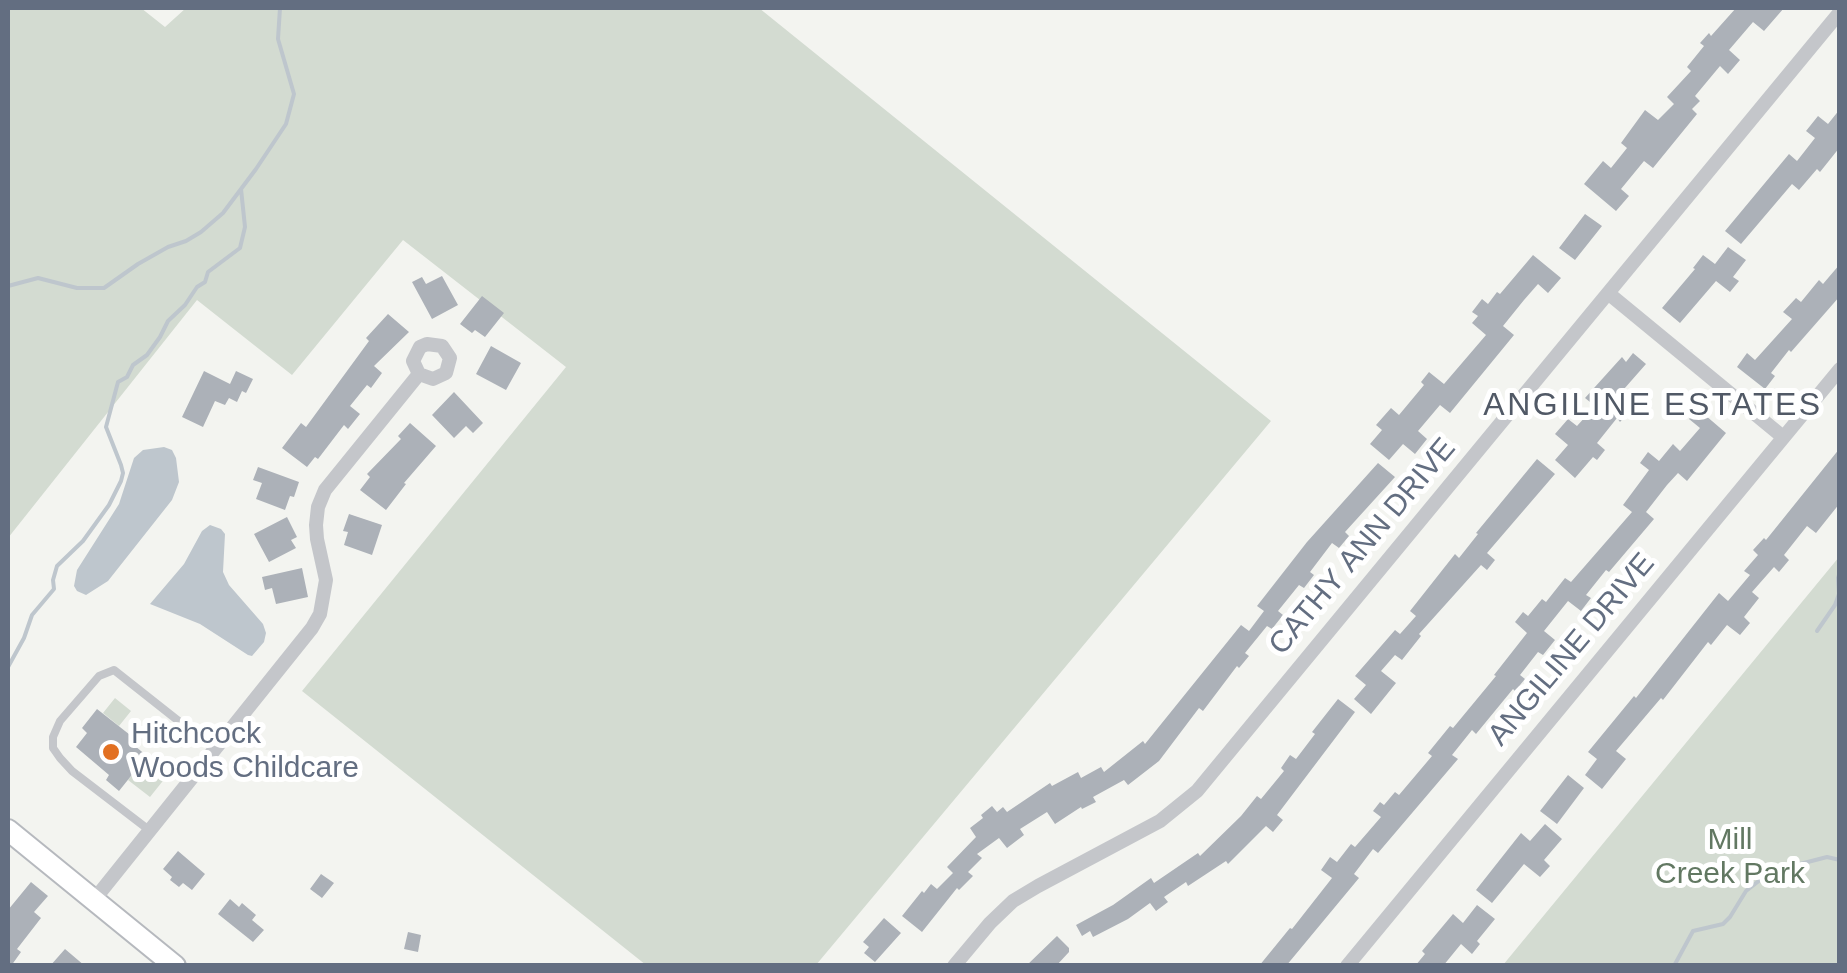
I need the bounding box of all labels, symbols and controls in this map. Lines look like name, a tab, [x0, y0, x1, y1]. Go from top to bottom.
district label: ANGILINE ESTATES	[1483, 387, 1823, 425]
street label: CATHY ANN DRIVE	[1262, 432, 1464, 662]
street label: ANGILINE DRIVE	[1481, 546, 1663, 754]
place label: Hitchcock Woods Childcare	[131, 717, 359, 788]
marker: Hitchcock Woods Childcare	[100, 741, 122, 763]
park label: Mill Creek Park	[1655, 823, 1805, 894]

